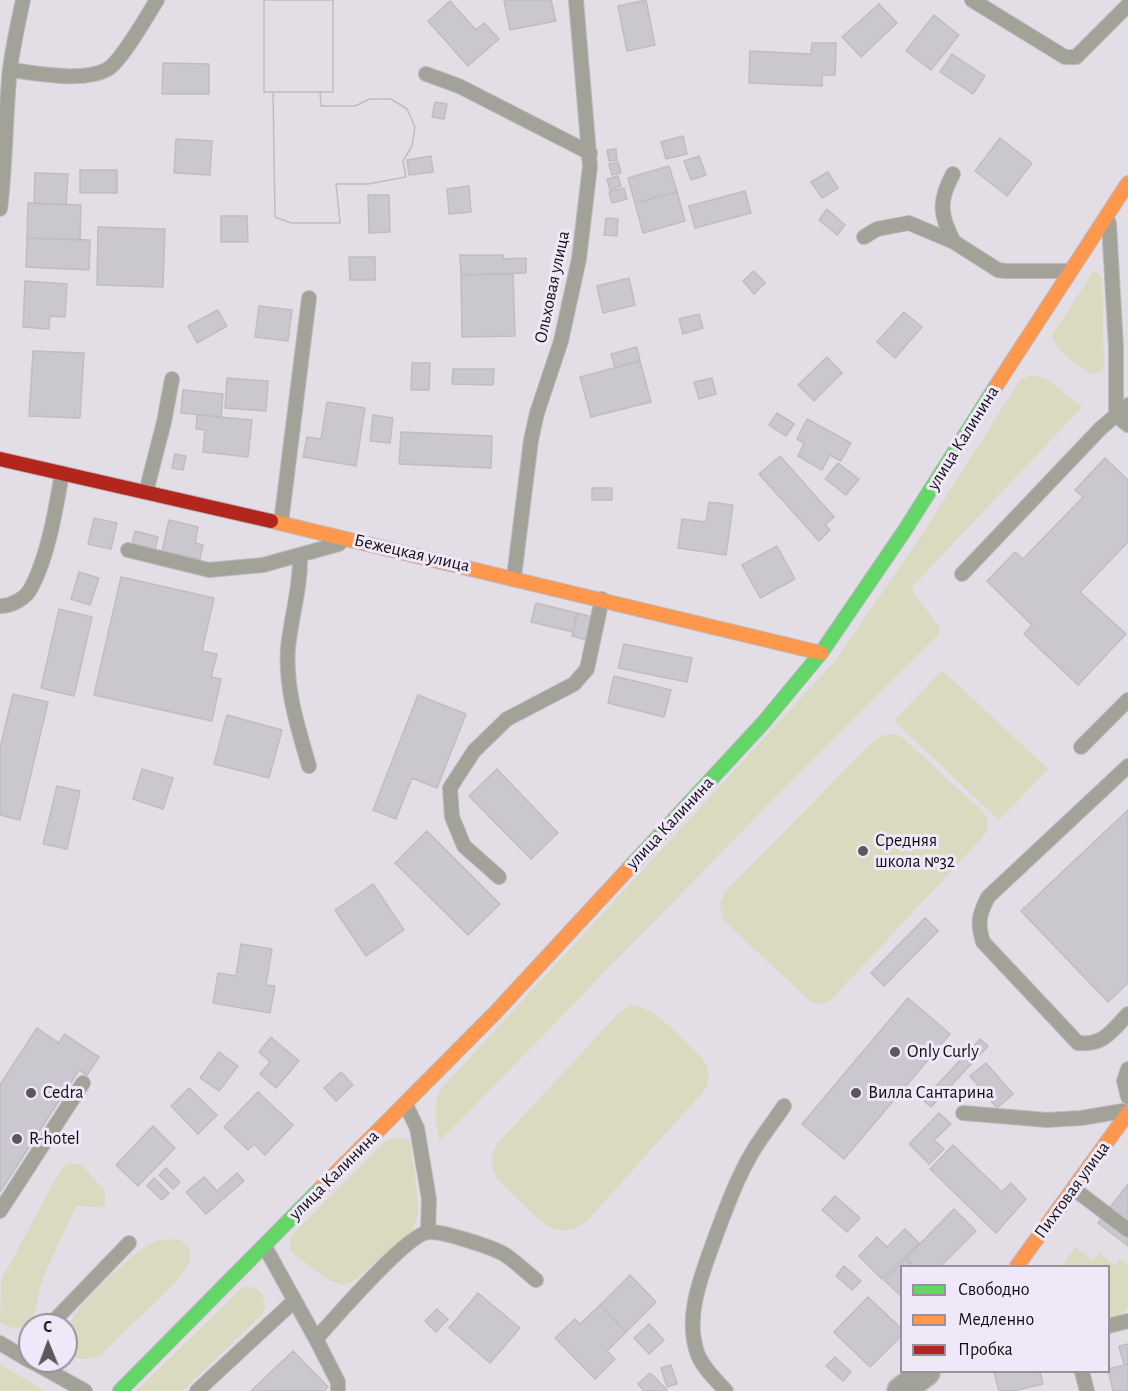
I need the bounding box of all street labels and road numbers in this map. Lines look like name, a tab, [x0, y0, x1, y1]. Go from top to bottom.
street label: Ольховая улица	[530, 229, 574, 345]
street label: улица Калинина	[922, 382, 1004, 494]
street label: Бежецкая улица	[352, 529, 472, 577]
street label: улица Калинина	[622, 772, 718, 874]
street label: улица Калинина	[284, 1125, 384, 1225]
street label: Пихтовая улица	[1030, 1137, 1114, 1243]

